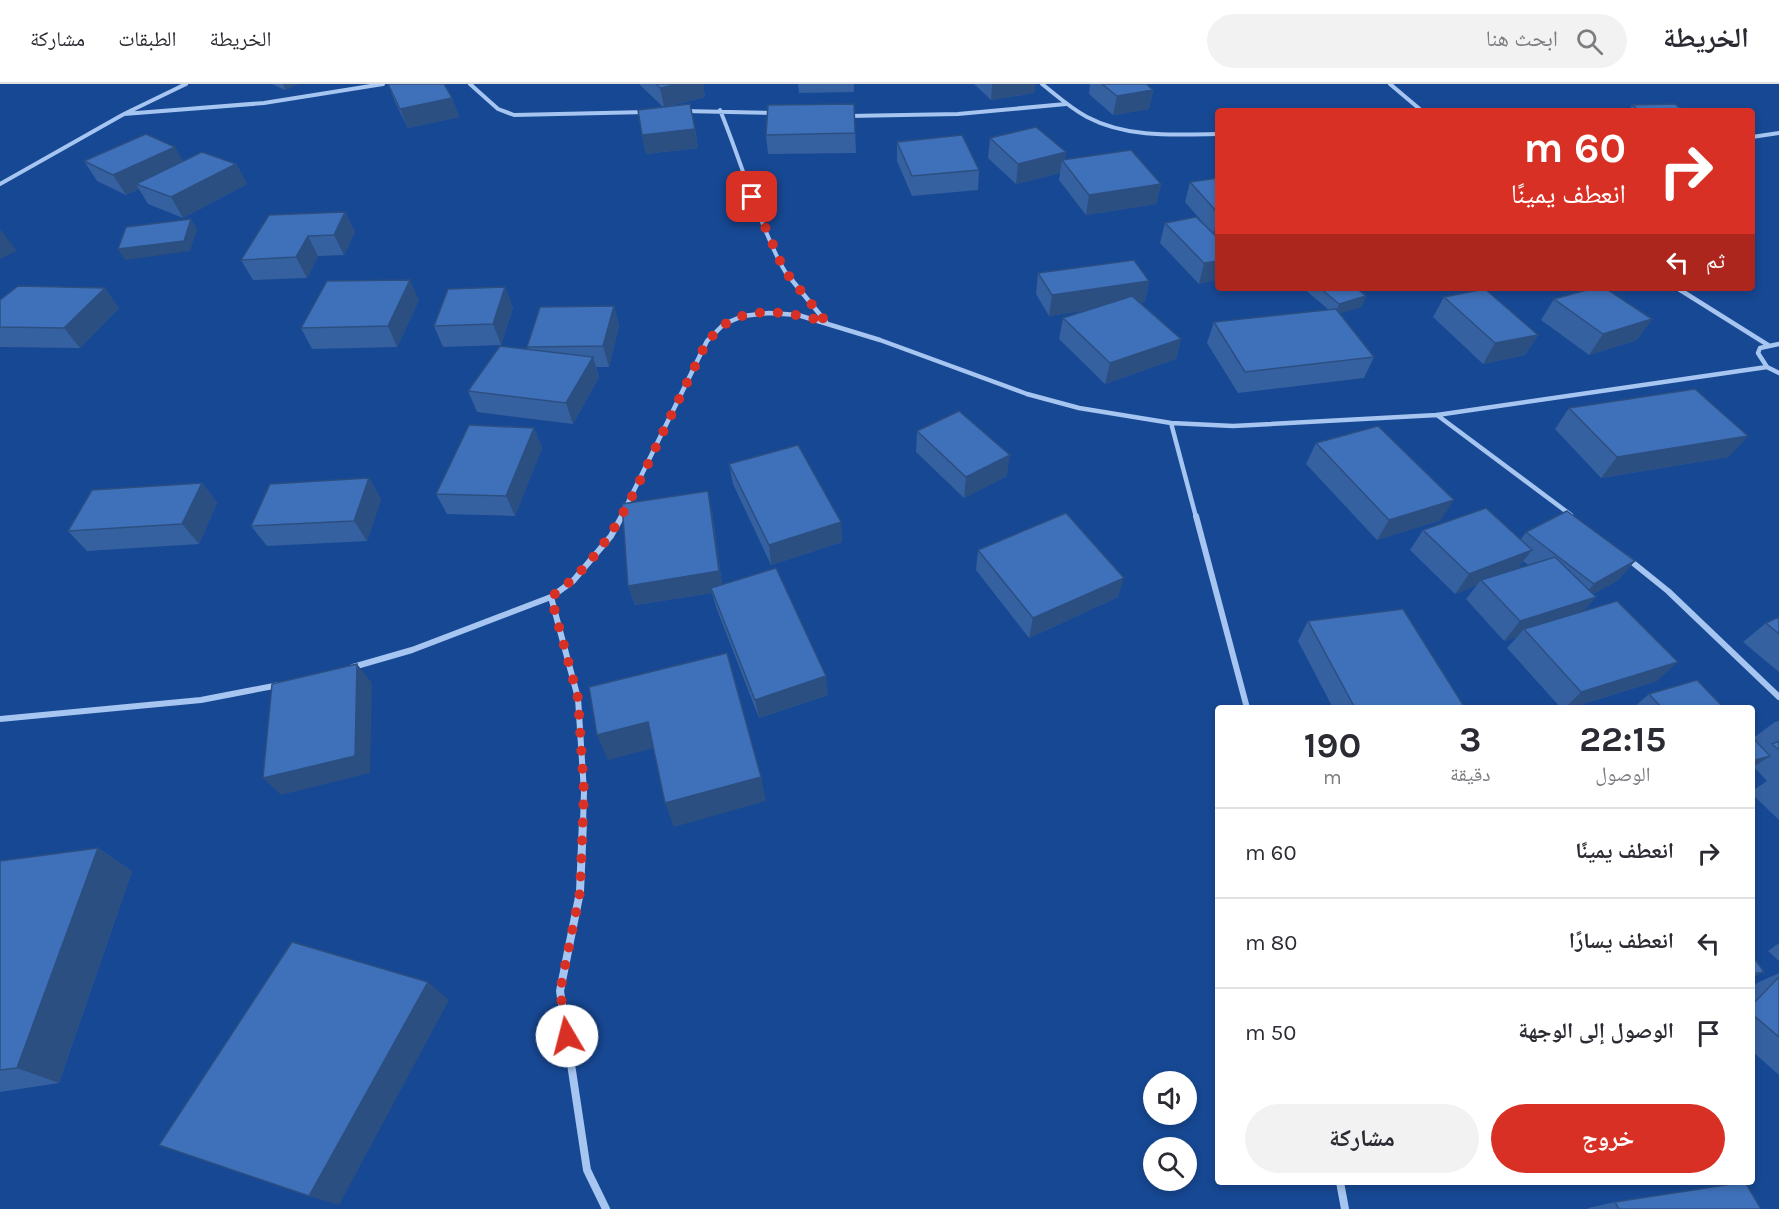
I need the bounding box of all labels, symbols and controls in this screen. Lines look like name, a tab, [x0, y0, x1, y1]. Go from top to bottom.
search box	[1207, 14, 1627, 68]
text: الخريطة	[1663, 21, 1749, 54]
icon: search	[1573, 25, 1606, 58]
text: ابحث هنا	[1486, 26, 1558, 52]
text: مشاركة	[30, 27, 85, 51]
text: الطبقات	[118, 27, 177, 51]
text: الخريطة	[210, 27, 271, 51]
text: 60 m	[1523, 123, 1626, 173]
icon: right	[1647, 132, 1725, 210]
pin	[726, 171, 777, 222]
text: انعطف يمينًا	[1511, 178, 1626, 210]
icon: arrive	[735, 180, 768, 213]
icon: left	[1661, 246, 1694, 279]
text: ثم	[1706, 248, 1725, 274]
text: 3	[1459, 718, 1481, 760]
text: 22:15	[1579, 718, 1666, 760]
text: 190	[1304, 724, 1361, 766]
text: دقيقة	[1450, 763, 1491, 786]
text: الوصول	[1595, 763, 1650, 786]
text: m	[1323, 766, 1342, 789]
icon: right	[1692, 837, 1725, 870]
text: انعطف يمينًا	[1575, 838, 1674, 864]
text: 60 m	[1245, 840, 1296, 866]
icon: left	[1692, 927, 1725, 960]
text: انعطف يسارًا	[1569, 928, 1674, 954]
text: 80 m	[1245, 930, 1297, 956]
position arrow	[535, 1004, 599, 1068]
icon: arrive	[1692, 1017, 1725, 1050]
text: الوصول إلى الوجهة	[1518, 1018, 1674, 1044]
text: 50 m	[1245, 1020, 1296, 1046]
map controls	[1143, 1071, 1197, 1191]
button: sound	[1143, 1071, 1197, 1125]
button: مشاركة	[1245, 1104, 1479, 1173]
button: خروج	[1491, 1104, 1725, 1173]
button: search	[1143, 1137, 1197, 1191]

